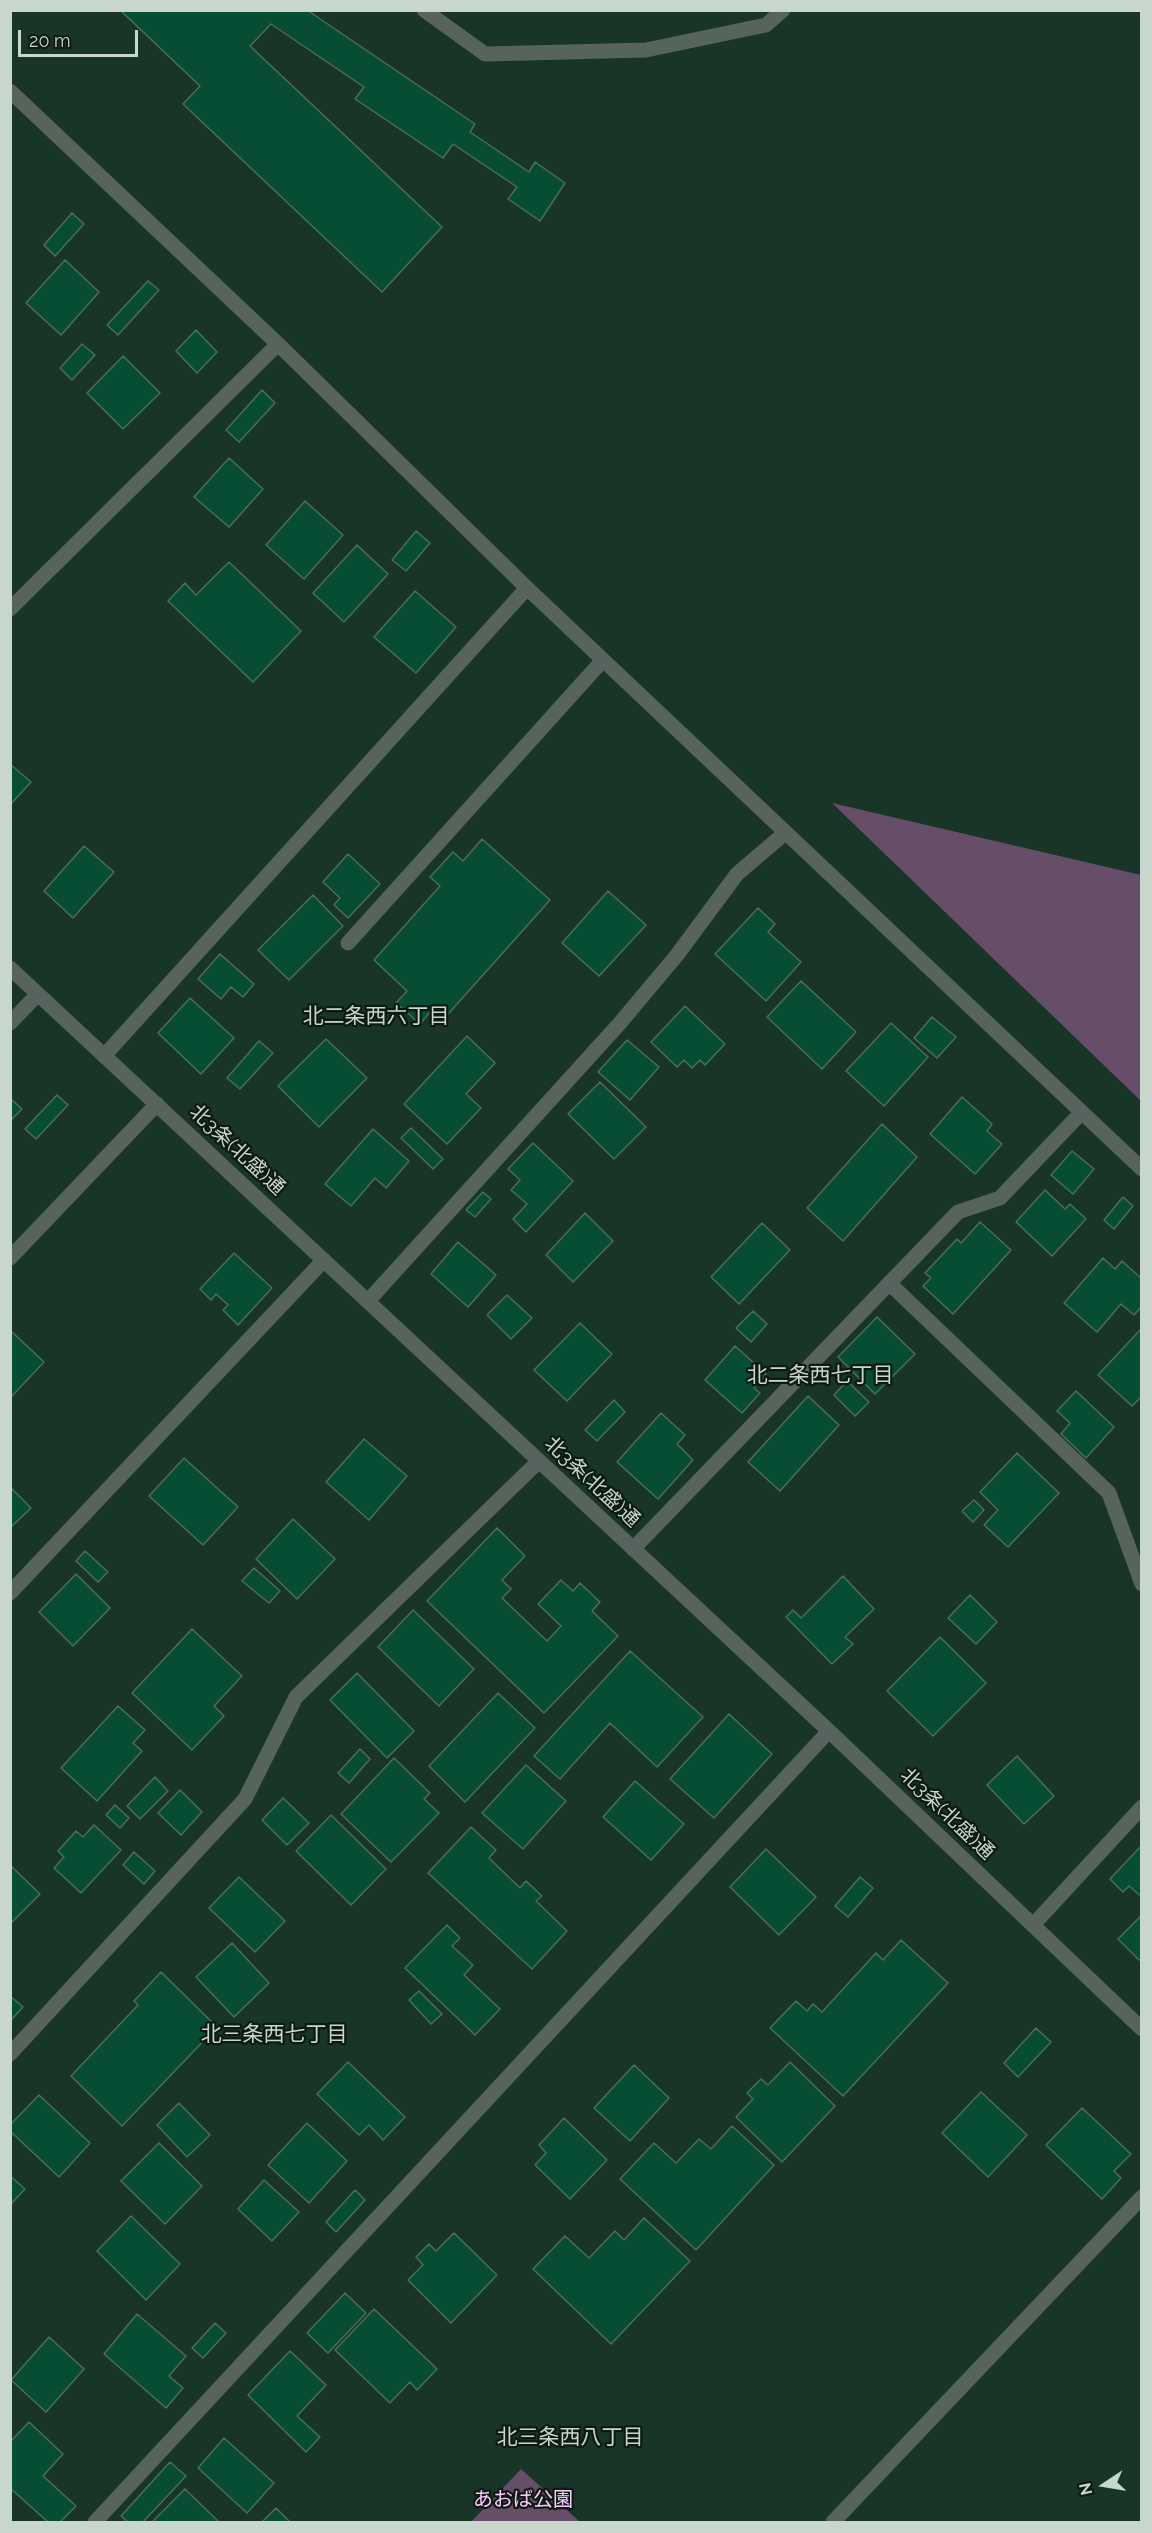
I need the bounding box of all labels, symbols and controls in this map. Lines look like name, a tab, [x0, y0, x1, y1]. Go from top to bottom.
scale bar	[21, 18, 141, 56]
text: 20 m	[29, 30, 71, 51]
district label: 北二条西六丁目	[303, 1004, 449, 1030]
street label: 北3条(北盛)通	[184, 1100, 290, 1200]
district label: 北二条西七丁目	[747, 1363, 893, 1389]
street label: 北3条(北盛)通	[539, 1432, 645, 1532]
street label: 北3条(北盛)通	[895, 1763, 999, 1865]
district label: 北三条西七丁目	[201, 2022, 347, 2048]
district label: 北三条西八丁目	[497, 2425, 643, 2451]
north arrow	[1074, 2455, 1134, 2515]
text: N	[1075, 2481, 1096, 2497]
park label: あおば公園	[473, 2488, 573, 2512]

